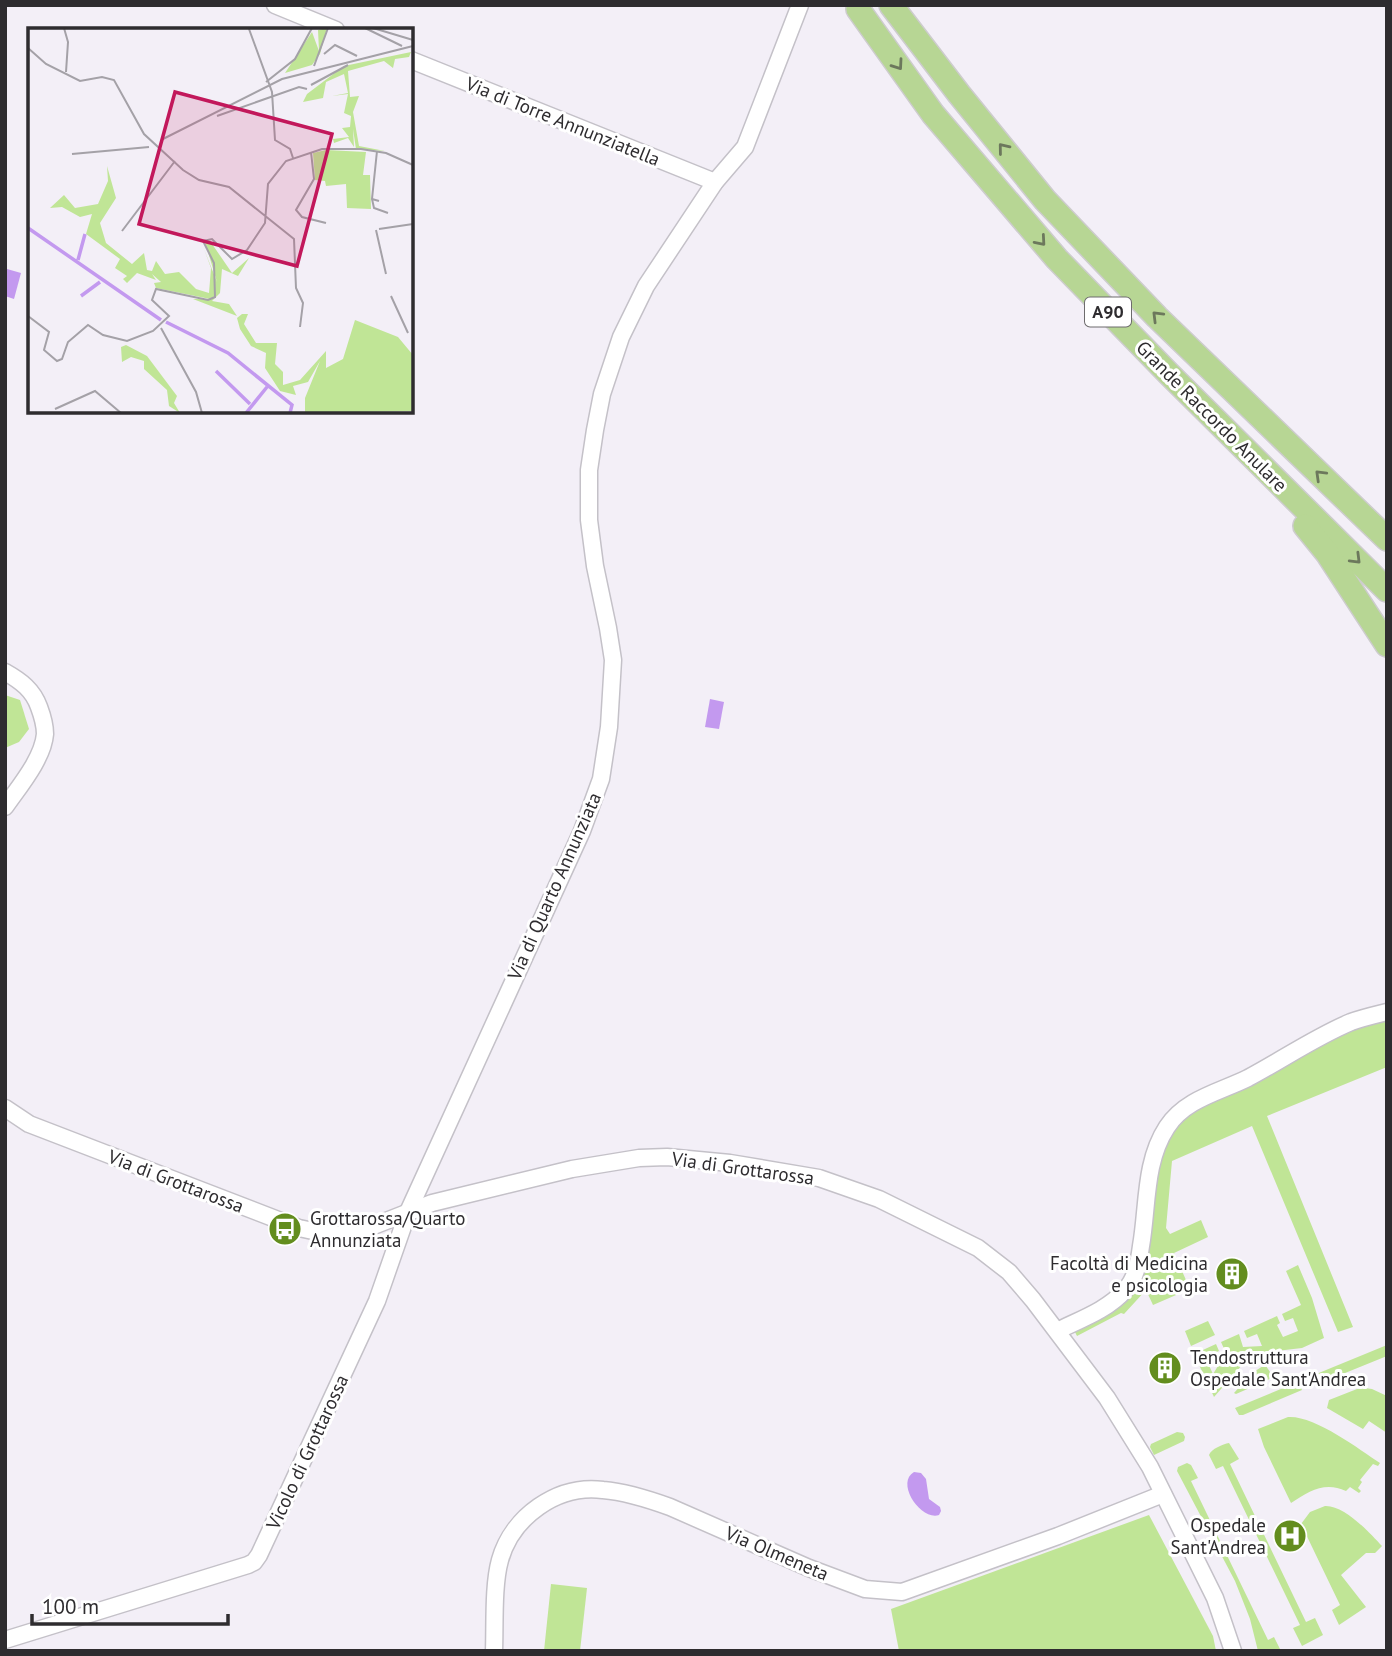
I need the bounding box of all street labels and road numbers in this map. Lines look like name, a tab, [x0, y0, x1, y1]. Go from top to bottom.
street label: Via di Torre Annunziatella	[461, 71, 664, 171]
road number: A90	[1085, 298, 1131, 326]
street label: Grande Raccordo Anulare	[1131, 335, 1293, 497]
street label: Via di Quarto Annunziata	[501, 789, 606, 984]
street label: Via di Grottarossa	[104, 1144, 247, 1218]
street label: Via di Grottarossa	[669, 1146, 816, 1190]
street label: Vicolo di Grottarossa	[260, 1371, 353, 1534]
street label: Via Olmeneta	[721, 1520, 832, 1586]

